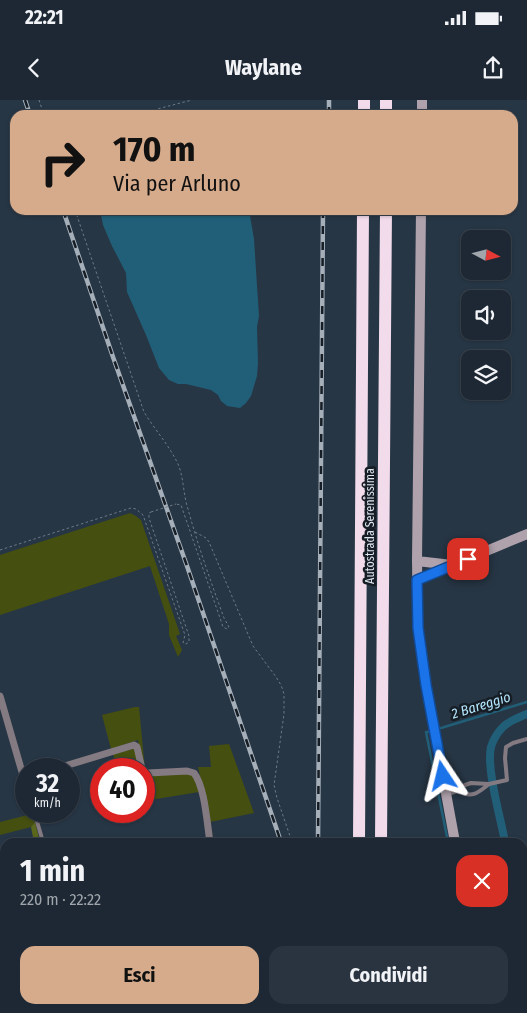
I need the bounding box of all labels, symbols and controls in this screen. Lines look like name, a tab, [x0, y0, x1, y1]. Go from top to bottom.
text: 22:21	[25, 6, 63, 29]
icon: back	[20, 54, 48, 82]
text: Waylane	[225, 54, 302, 81]
icon: share	[479, 54, 507, 82]
text: 170 m	[113, 128, 196, 170]
icon: right	[30, 130, 95, 195]
text: Via per Arluno	[113, 170, 241, 197]
north arrow	[461, 230, 511, 280]
map controls	[461, 230, 511, 400]
button: sound	[461, 290, 511, 340]
button: layers	[461, 350, 511, 400]
street label: Autostrada Serenissima	[363, 468, 377, 584]
pin	[447, 538, 489, 580]
icon: arrive	[454, 545, 482, 573]
water label: 2 Bareggio	[449, 688, 513, 723]
position arrow	[416, 749, 468, 801]
speed limit sign: 40	[90, 758, 155, 823]
text: 32	[36, 769, 59, 799]
text: km/h	[34, 796, 61, 810]
text: 1 min	[20, 853, 85, 889]
button: close	[456, 855, 508, 907]
text: 220 m · 22:22	[20, 890, 101, 909]
button: Esci	[20, 946, 259, 1004]
button: Condividi	[269, 946, 508, 1004]

